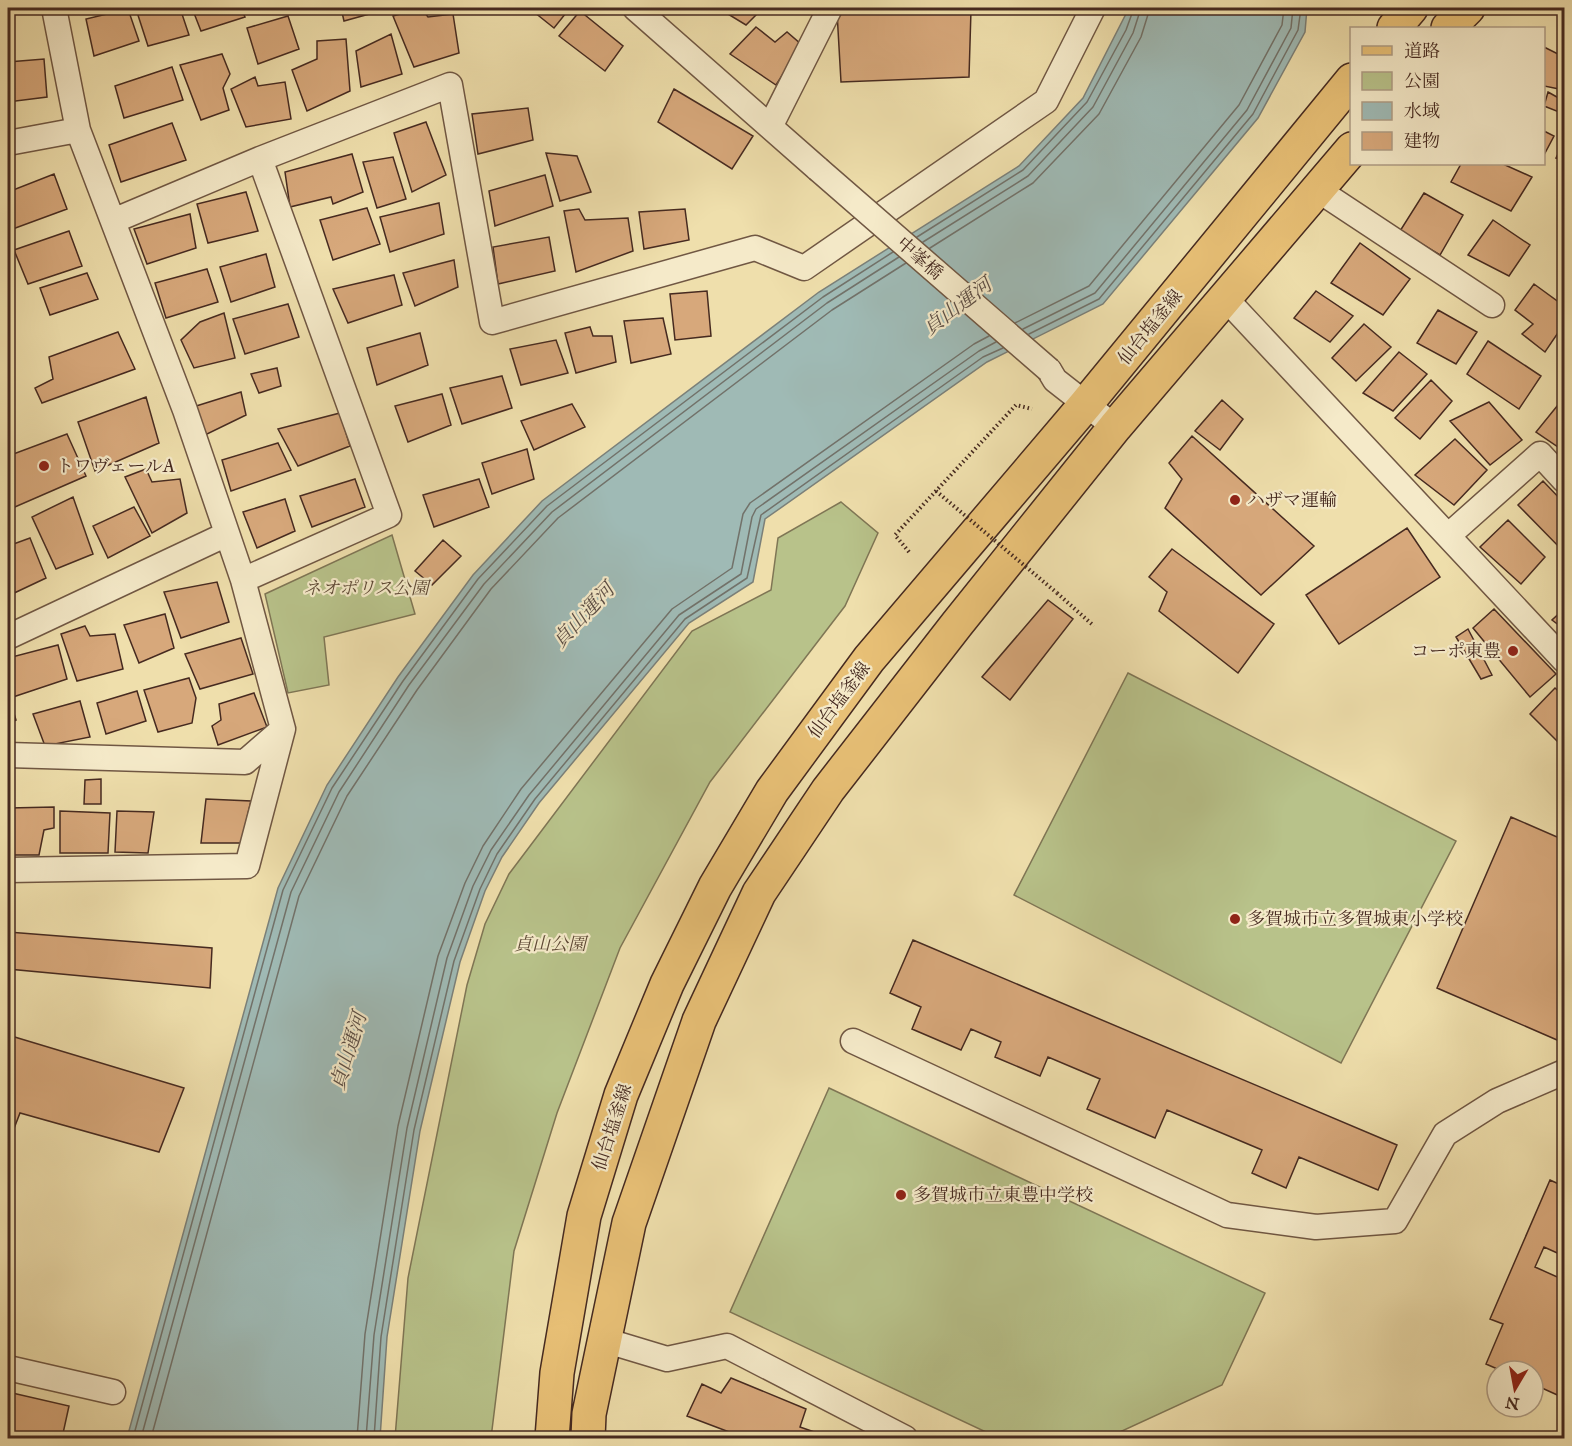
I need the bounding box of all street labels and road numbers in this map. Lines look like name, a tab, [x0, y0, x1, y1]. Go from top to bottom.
street label: 中峯橋	[892, 232, 948, 284]
street label: 仙台塩釜線	[1113, 285, 1187, 369]
street label: 仙台塩釜線	[803, 657, 875, 743]
street label: 仙台塩釜線	[588, 1081, 636, 1173]

